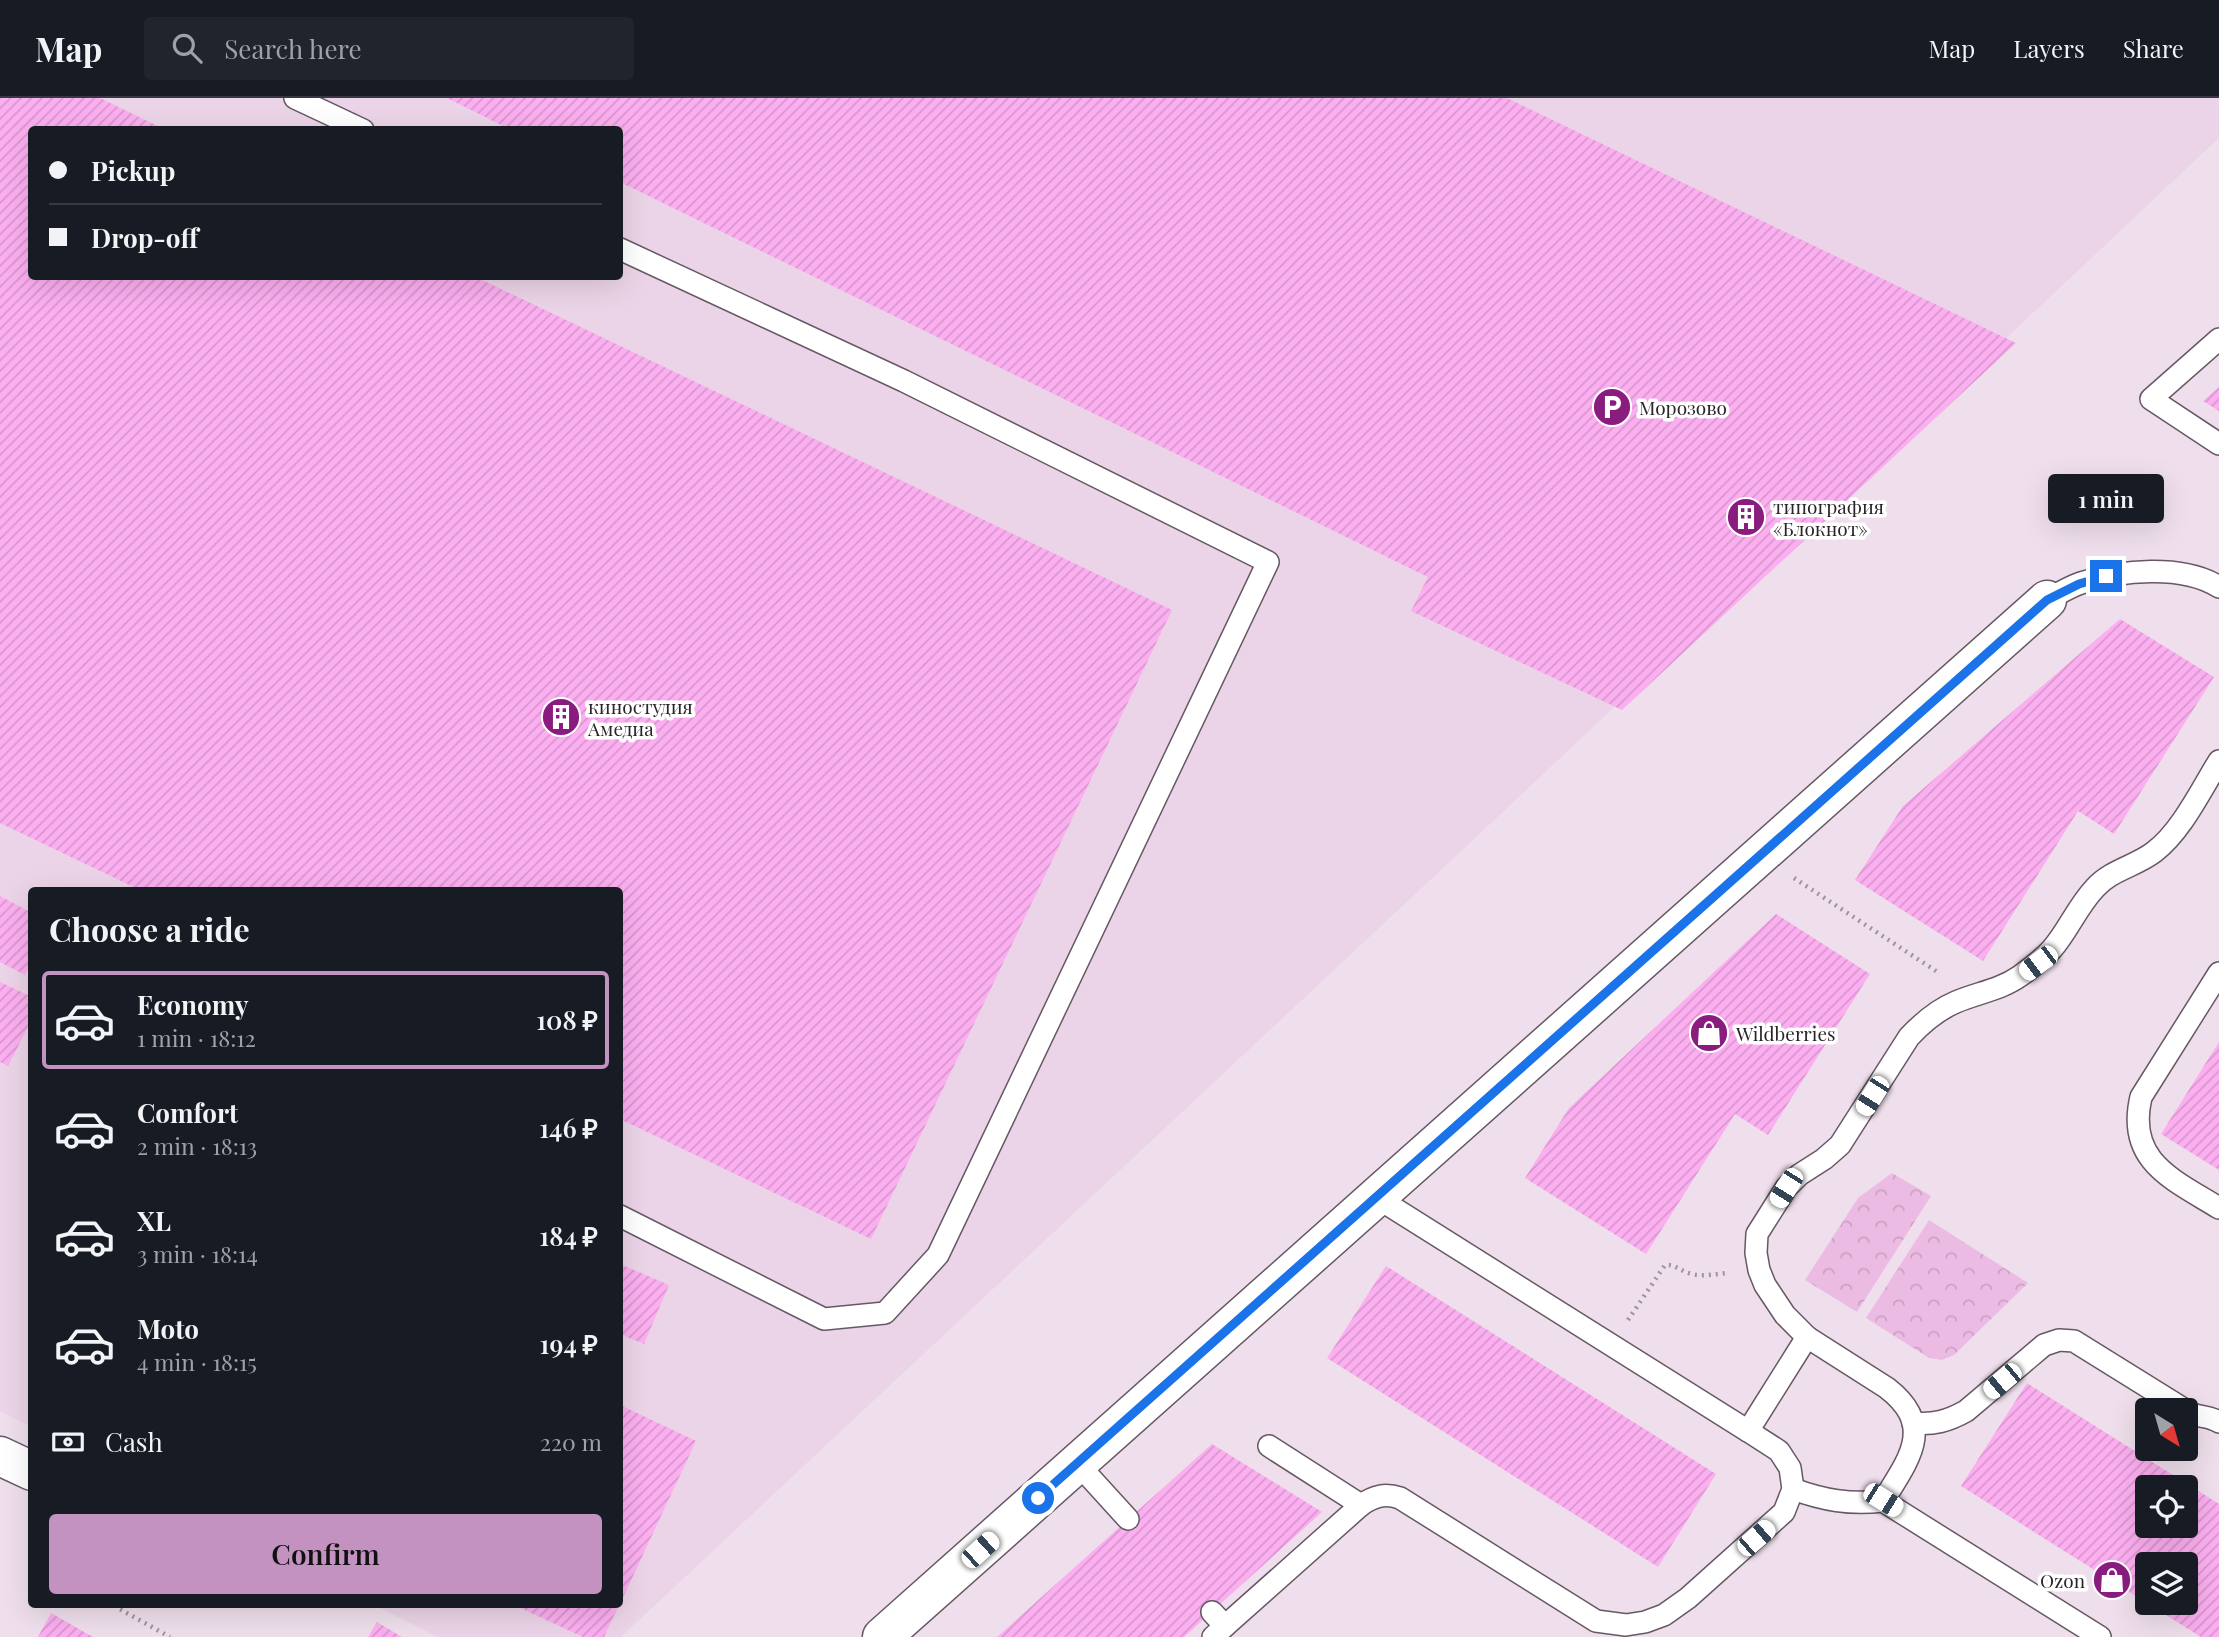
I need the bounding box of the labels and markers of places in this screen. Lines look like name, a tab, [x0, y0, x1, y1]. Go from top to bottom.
parking icon: Морозово	[1591, 386, 1633, 428]
place label: Морозово	[1639, 394, 1727, 420]
place label: типография «Блокнот»	[1773, 493, 1884, 541]
building icon: типография «Блокнот»	[1725, 496, 1767, 538]
place label: киностудия Амедиа	[587, 693, 693, 741]
building icon: киностудия Амедиа	[540, 696, 582, 738]
shop icon: Wildberries	[1688, 1012, 1730, 1054]
place label: Wildberries	[1735, 1020, 1835, 1046]
shop icon: Ozon	[2091, 1559, 2133, 1601]
place label: Ozon	[2040, 1567, 2086, 1593]

